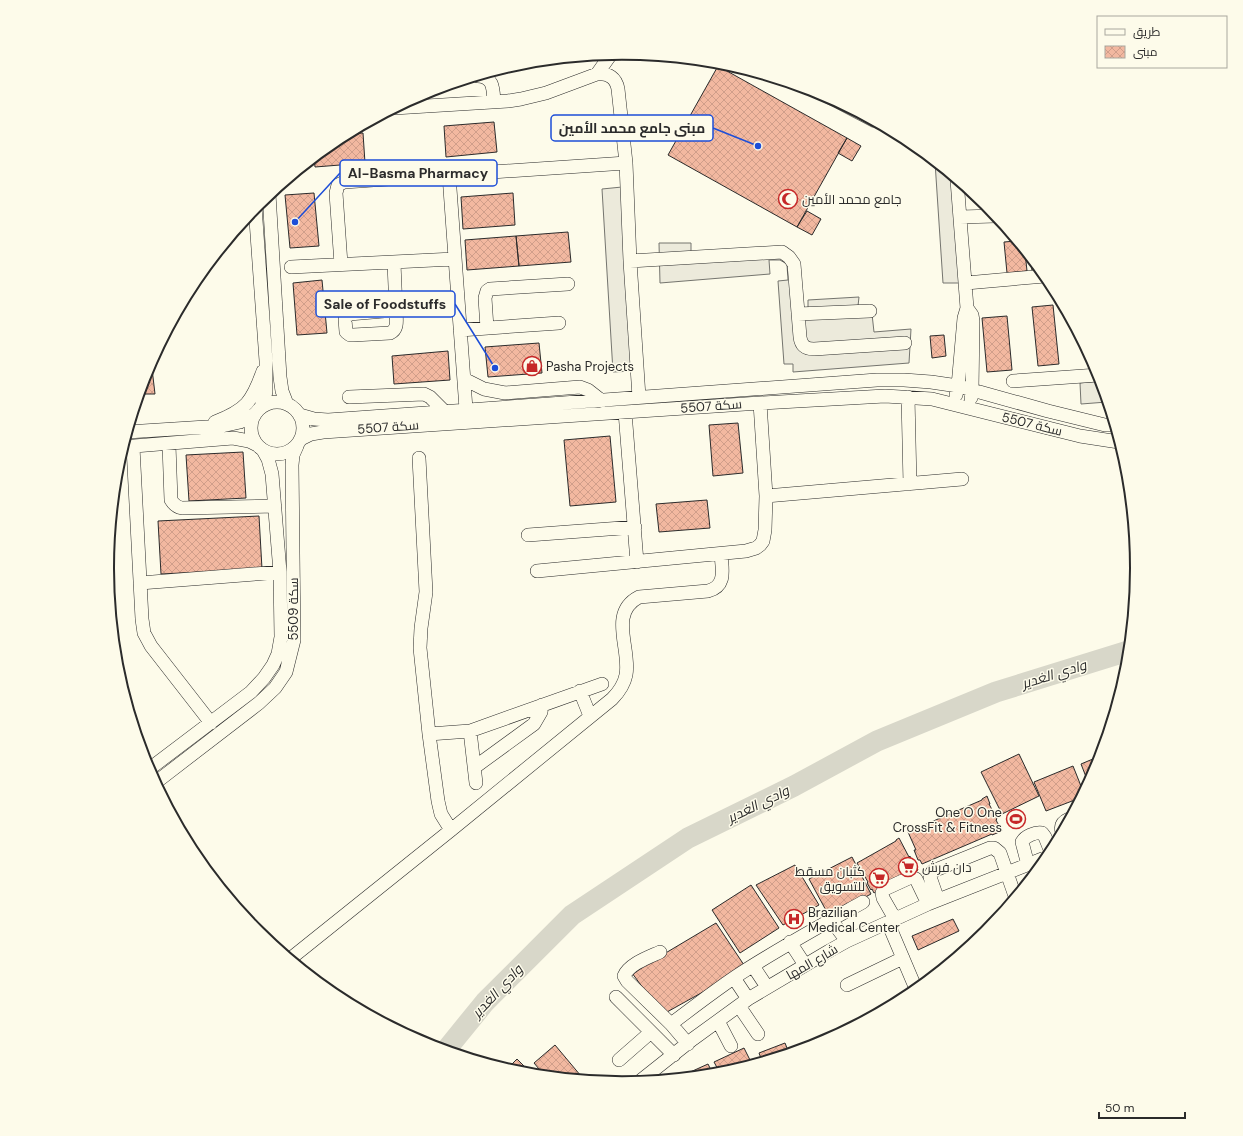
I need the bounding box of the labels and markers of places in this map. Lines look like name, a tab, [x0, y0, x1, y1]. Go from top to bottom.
callout: مبنى جامع محمد الأمين	[551, 115, 713, 141]
callout: Al-Basma Pharmacy	[340, 160, 497, 186]
mosque icon: جامع محمد الأمين	[777, 188, 799, 210]
place label: جامع محمد الأمين	[802, 191, 902, 208]
callout: Sale of Foodstuffs	[316, 291, 455, 317]
shop icon: Pasha Projects	[521, 355, 543, 377]
place label: Pasha Projects	[546, 358, 634, 375]
place label: One O One CrossFit & Fitness	[893, 804, 1002, 836]
sports icon: One O One CrossFit & Fitness	[1005, 808, 1027, 830]
supermarket icon: دان فرش	[897, 856, 919, 878]
place label: دان فرش	[922, 859, 971, 876]
place label: كثبان مسقط للتسويق	[795, 863, 865, 895]
supermarket icon: كثبان مسقط للتسويق	[868, 867, 890, 889]
place label: Brazilian Medical Center	[808, 904, 900, 936]
hospital icon: Brazilian Medical Center	[783, 908, 805, 930]

